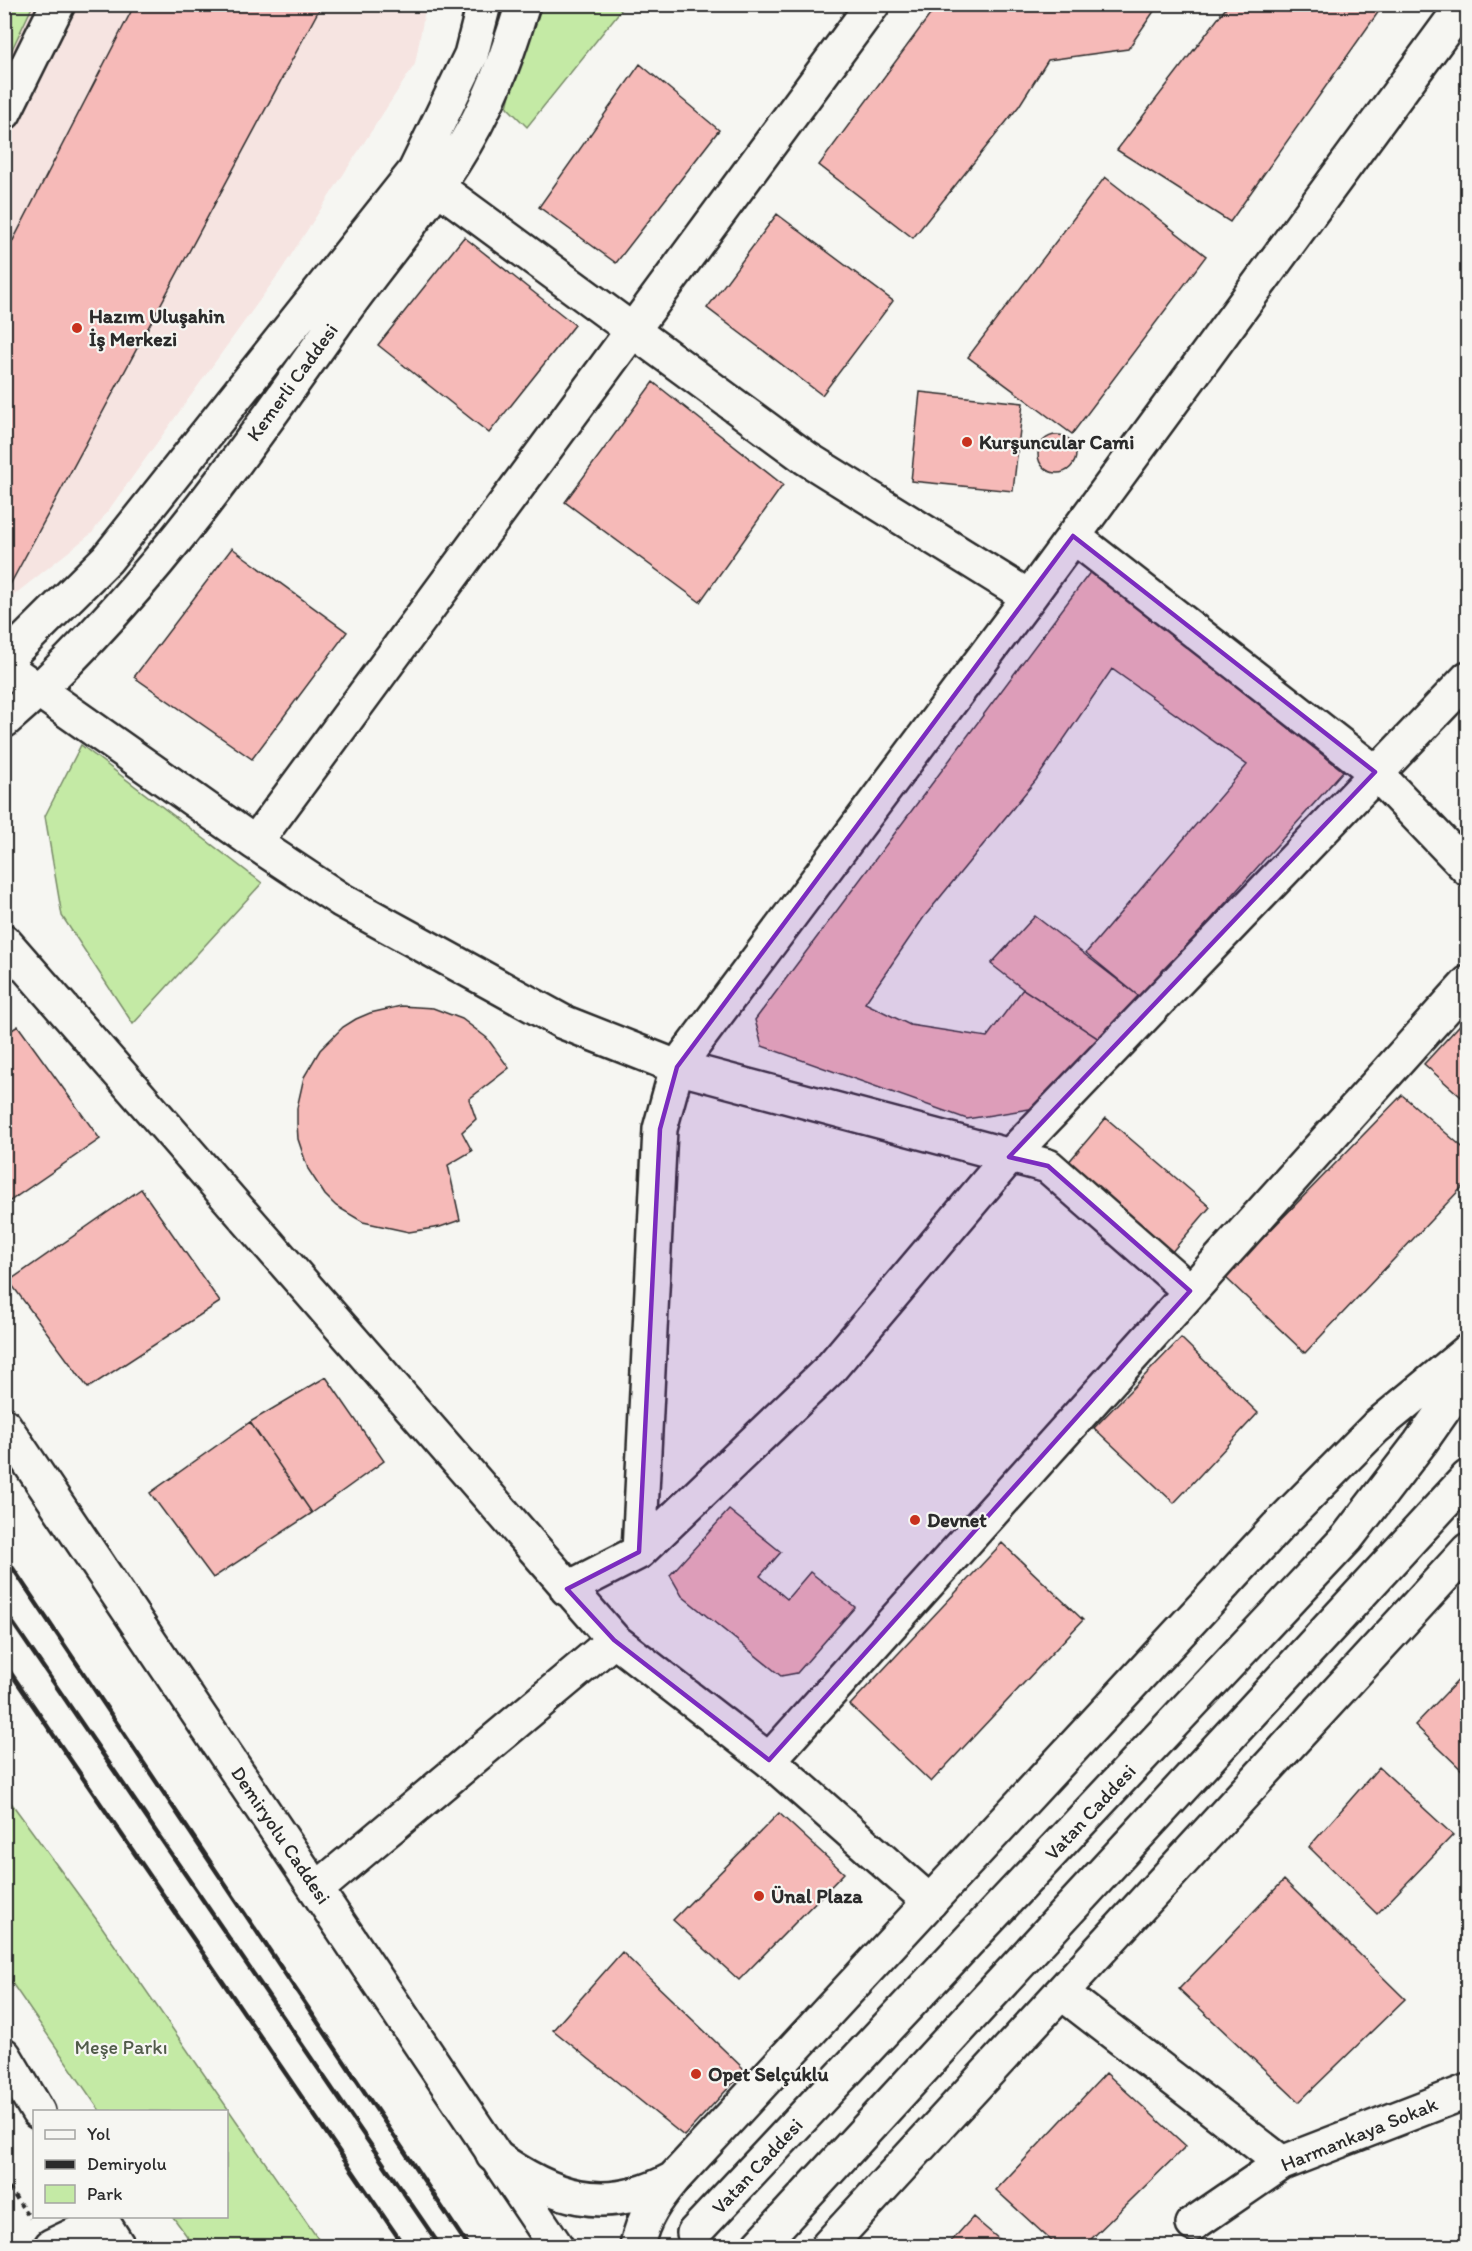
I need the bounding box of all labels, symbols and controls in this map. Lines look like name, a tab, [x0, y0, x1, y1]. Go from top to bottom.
place label: Hazım Uluşahin İş Merkezi	[89, 304, 225, 352]
street label: Kemerli Caddesi	[241, 318, 343, 446]
marker: Hazım Uluşahin İş Merkezi	[70, 321, 84, 335]
place label: Kurşuncular Cami	[979, 430, 1134, 455]
marker: Kurşuncular Cami	[960, 435, 974, 449]
place label: Devnet	[927, 1508, 987, 1532]
marker: Devnet	[908, 1513, 922, 1527]
street label: Vatan Caddesi	[1039, 1759, 1141, 1865]
street label: Demiryolu Caddesi	[226, 1762, 336, 1908]
place label: Ünal Plaza	[771, 1884, 863, 1908]
marker: Ünal Plaza	[752, 1889, 766, 1903]
park label: Meşe Parkı	[74, 2035, 168, 2059]
place label: Opet Selçuklu	[708, 2062, 829, 2087]
marker: Opet Selçuklu	[689, 2067, 703, 2081]
street label: Harmankaya Sokak	[1277, 2091, 1442, 2176]
legend	[33, 2110, 228, 2218]
street label: Vatan Caddesi	[706, 2113, 808, 2219]
text: Yol	[87, 2123, 110, 2145]
text: Demiryolu	[87, 2153, 167, 2175]
text: Park	[87, 2183, 122, 2205]

